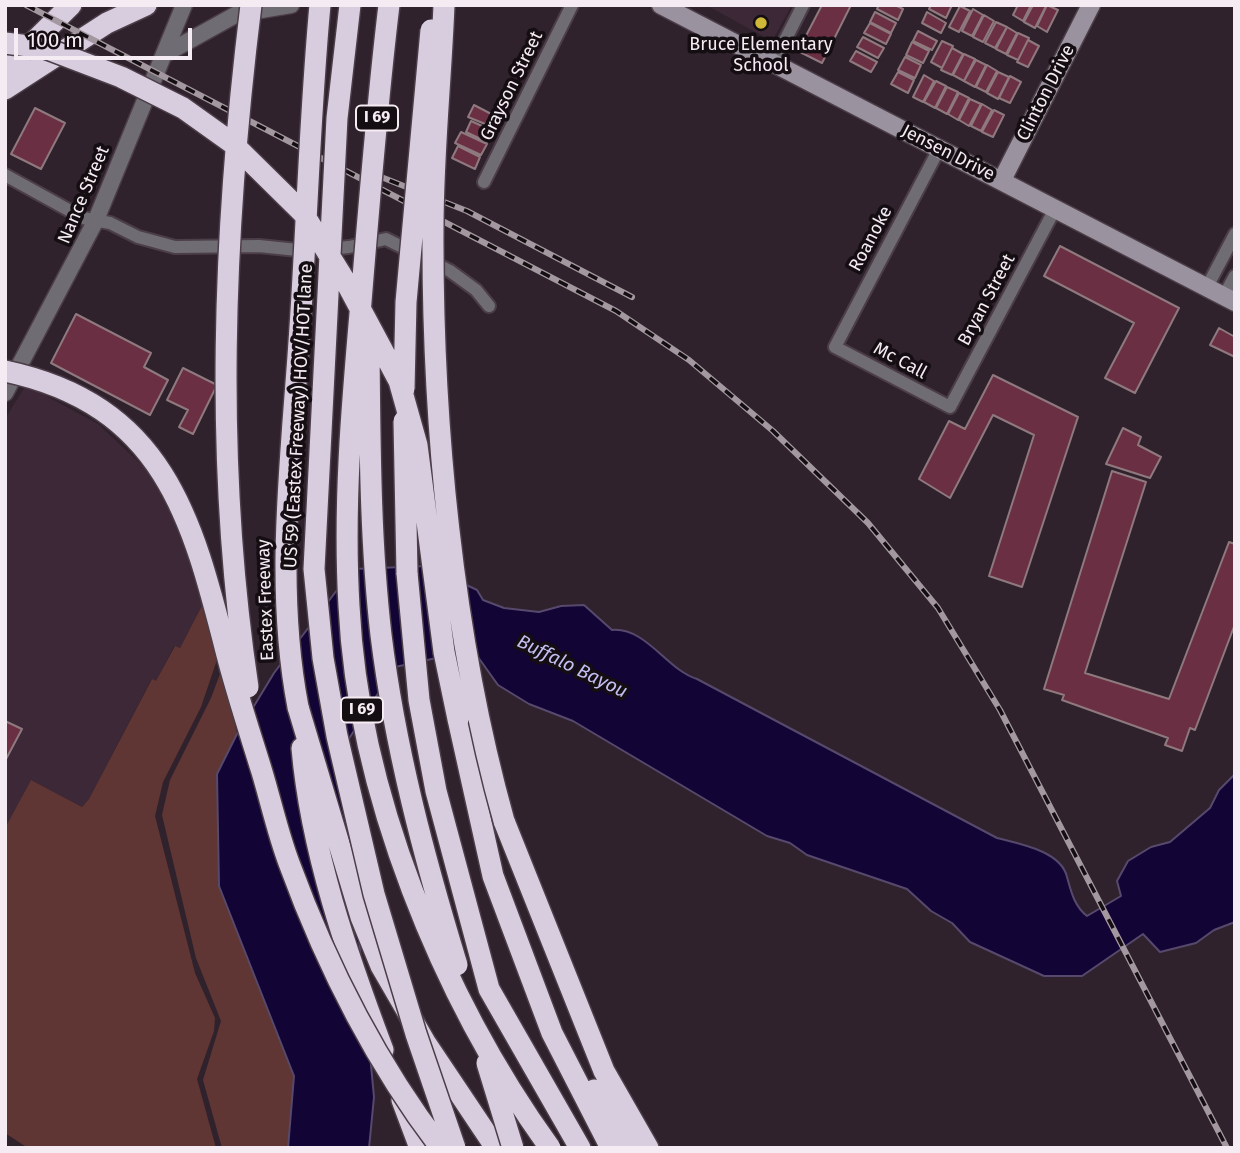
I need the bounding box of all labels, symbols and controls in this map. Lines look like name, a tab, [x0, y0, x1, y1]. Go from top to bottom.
scale bar	[18, 14, 196, 58]
marker: Bruce Elementary School	[753, 15, 769, 31]
text: 100 m	[27, 27, 83, 53]
street label: Grayson Street	[476, 28, 548, 144]
place label: Bruce Elementary School	[689, 34, 833, 76]
street label: Clinton Drive	[1013, 41, 1079, 145]
road number: I 69	[356, 106, 398, 130]
street label: Jensen Drive	[898, 120, 998, 186]
street label: Nance Street	[54, 143, 114, 247]
street label: Roanoke	[845, 203, 897, 275]
street label: Bryan Street	[954, 251, 1020, 349]
street label: US 59 (Eastex Freeway) HOV/HOT lane	[280, 263, 318, 569]
street label: Mc Call	[870, 338, 930, 384]
street label: Eastex Freeway	[253, 539, 279, 661]
water label: Buffalo Bayou	[513, 630, 631, 704]
road number: I 69	[341, 698, 383, 722]

